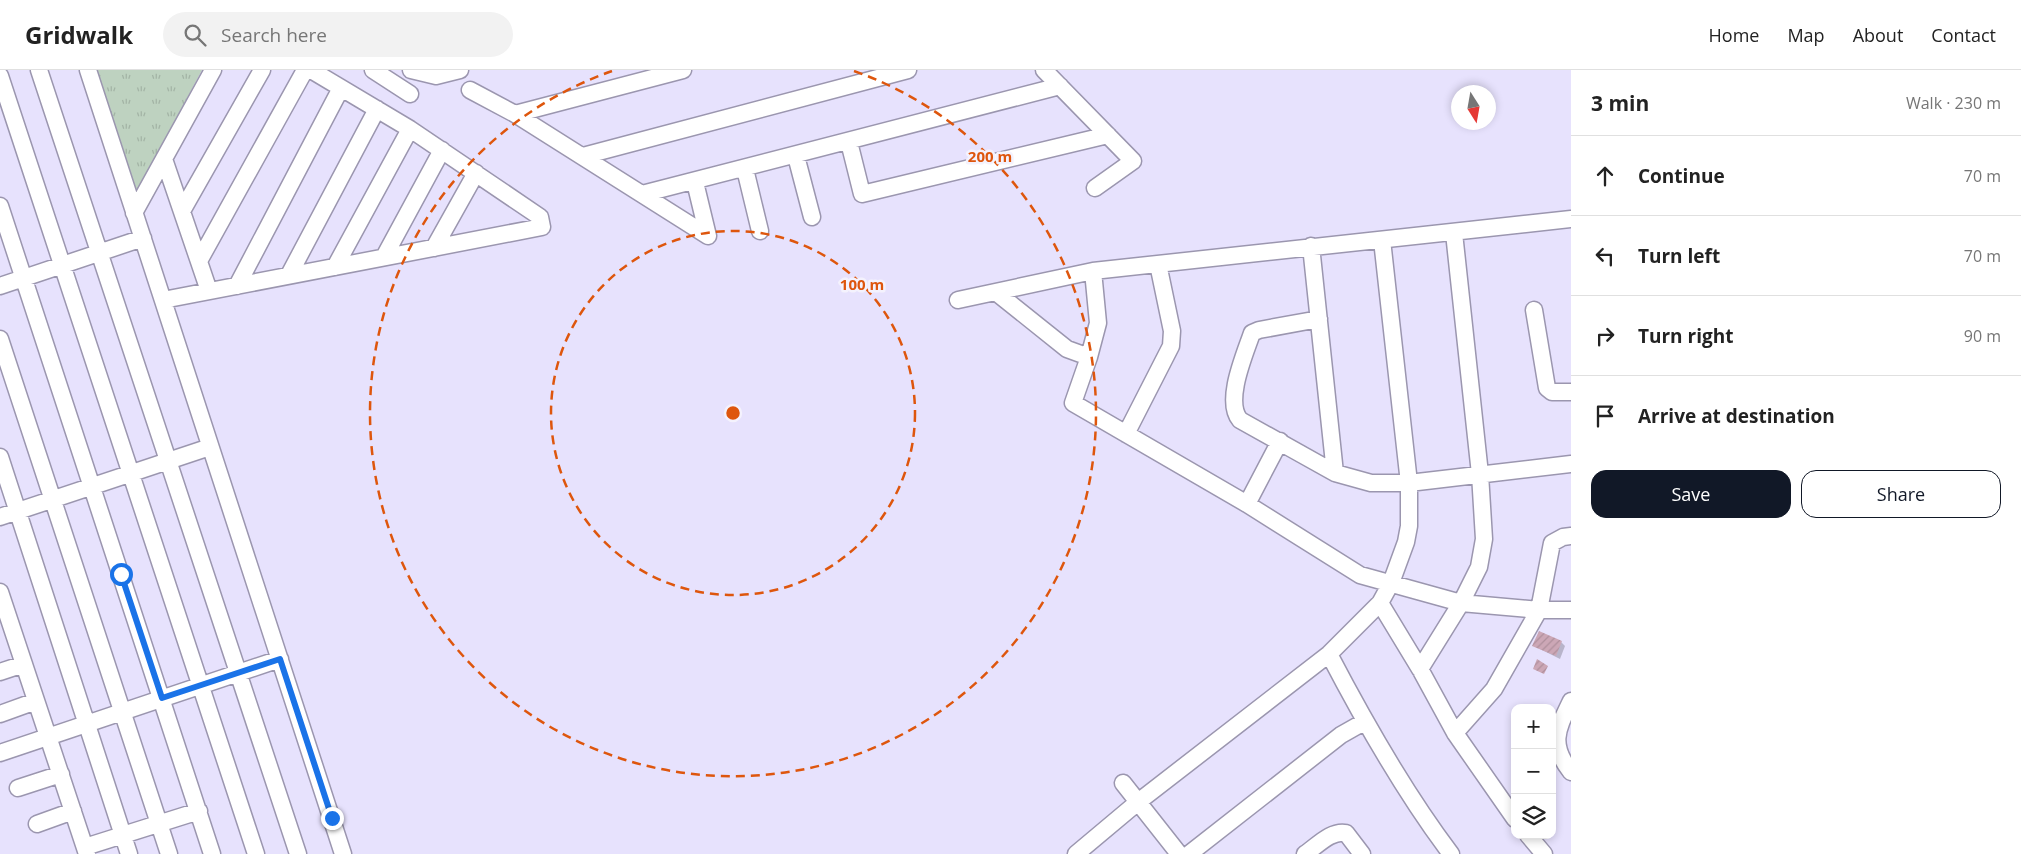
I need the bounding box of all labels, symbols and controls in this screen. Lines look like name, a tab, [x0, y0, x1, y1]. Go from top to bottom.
search box	[163, 12, 513, 57]
text: Gridwalk	[25, 18, 133, 51]
icon: search	[181, 21, 209, 49]
text: Search here	[221, 22, 327, 48]
text: Home	[1709, 23, 1759, 47]
text: Map	[1787, 23, 1825, 47]
text: About	[1853, 23, 1903, 47]
text: Contact	[1931, 23, 1996, 47]
north arrow	[1451, 85, 1496, 130]
text: 3 min	[1591, 89, 1649, 117]
text: Walk · 230 m	[1906, 92, 2001, 114]
text: 200 m	[968, 146, 1012, 166]
icon: ahead	[1591, 162, 1619, 190]
text: Continue	[1638, 163, 1725, 189]
text: 70 m	[1964, 165, 2001, 187]
icon: left	[1591, 242, 1619, 270]
text: Turn left	[1638, 243, 1720, 269]
text: 70 m	[1964, 245, 2001, 267]
text: 100 m	[840, 274, 884, 294]
icon: right	[1591, 322, 1619, 350]
text: Turn right	[1638, 323, 1733, 349]
text: 90 m	[1964, 325, 2001, 347]
icon: arrive	[1591, 402, 1619, 430]
text: Arrive at destination	[1638, 403, 1835, 429]
centre of rings	[724, 404, 742, 422]
button: Save	[1591, 470, 1791, 518]
button: Share	[1801, 470, 2001, 518]
route start	[110, 563, 133, 586]
map controls	[1511, 704, 1556, 839]
button: +	[1511, 704, 1556, 749]
button: −	[1511, 749, 1556, 794]
button: layers	[1511, 794, 1556, 839]
route end	[321, 807, 344, 830]

